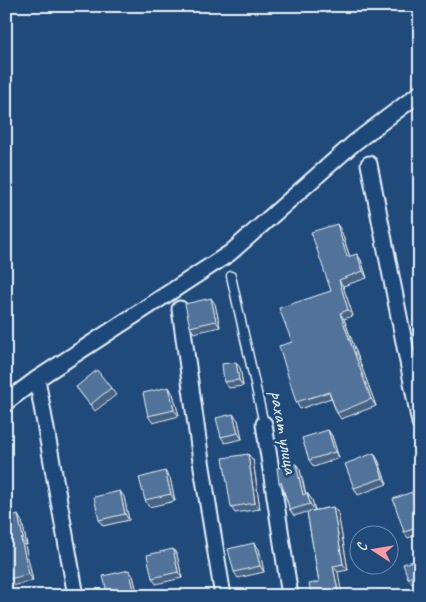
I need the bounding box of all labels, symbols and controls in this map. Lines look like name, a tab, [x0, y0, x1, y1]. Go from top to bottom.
street label: рахат улица	[264, 388, 304, 478]
north arrow	[348, 524, 398, 574]
text: С	[353, 540, 371, 553]

